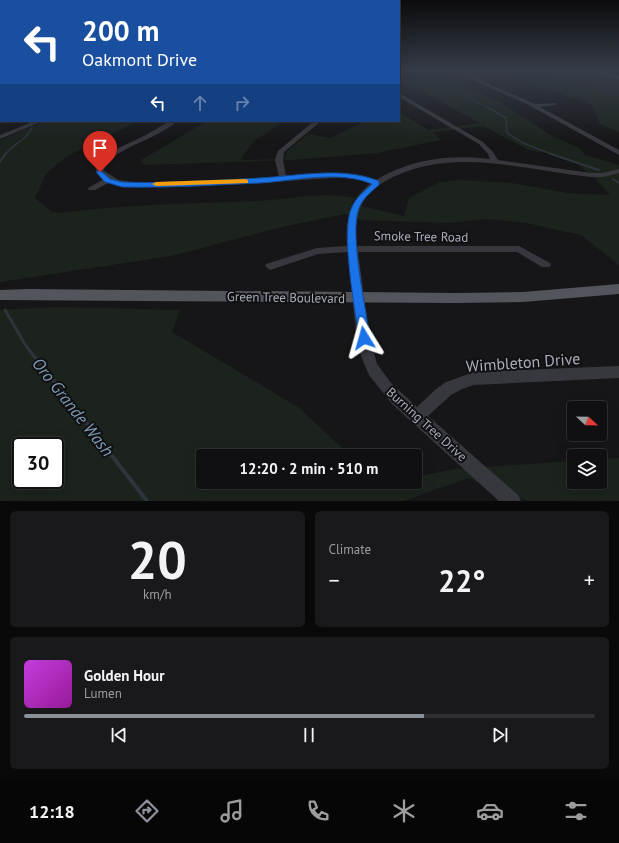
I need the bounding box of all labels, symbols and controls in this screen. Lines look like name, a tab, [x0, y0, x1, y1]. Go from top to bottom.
text: 200 m	[82, 12, 159, 49]
icon: left	[16, 16, 68, 68]
text: Oakmont Drive	[82, 48, 197, 71]
icon: left	[147, 92, 169, 114]
icon: ahead	[189, 92, 211, 114]
icon: right	[231, 92, 253, 114]
pin	[83, 131, 117, 172]
icon: arrive	[89, 137, 111, 159]
street label: Smoke Tree Road	[374, 227, 468, 246]
street label: Green Tree Boulevard	[227, 288, 345, 307]
position arrow	[343, 317, 385, 359]
street label: Wimbleton Drive	[465, 348, 581, 376]
water label: Oro Grande Wash	[27, 353, 119, 461]
street label: Burning Tree Drive	[383, 384, 471, 465]
north arrow	[567, 401, 607, 441]
map controls	[567, 401, 607, 489]
speed limit sign: 30	[12, 437, 64, 489]
button: layers	[567, 449, 607, 489]
text: 12:20 · 2 min · 510 m	[240, 459, 378, 478]
text: 20	[128, 526, 187, 593]
text: Climate	[329, 541, 371, 558]
text: 22°	[438, 561, 485, 600]
text: −	[329, 566, 340, 594]
text: +	[584, 566, 595, 594]
text: km/h	[143, 586, 172, 603]
text: Golden Hour	[84, 666, 164, 685]
text: Lumen	[84, 685, 122, 702]
icon: previous	[108, 724, 130, 746]
icon: pause	[298, 724, 320, 746]
icon: next	[489, 724, 511, 746]
icon: directions	[133, 797, 161, 825]
icon: music	[218, 797, 246, 825]
icon: phone	[304, 797, 332, 825]
icon: climate	[390, 797, 418, 825]
icon: car	[476, 797, 504, 825]
icon: filters	[562, 797, 590, 825]
text: 12:18	[29, 800, 75, 823]

